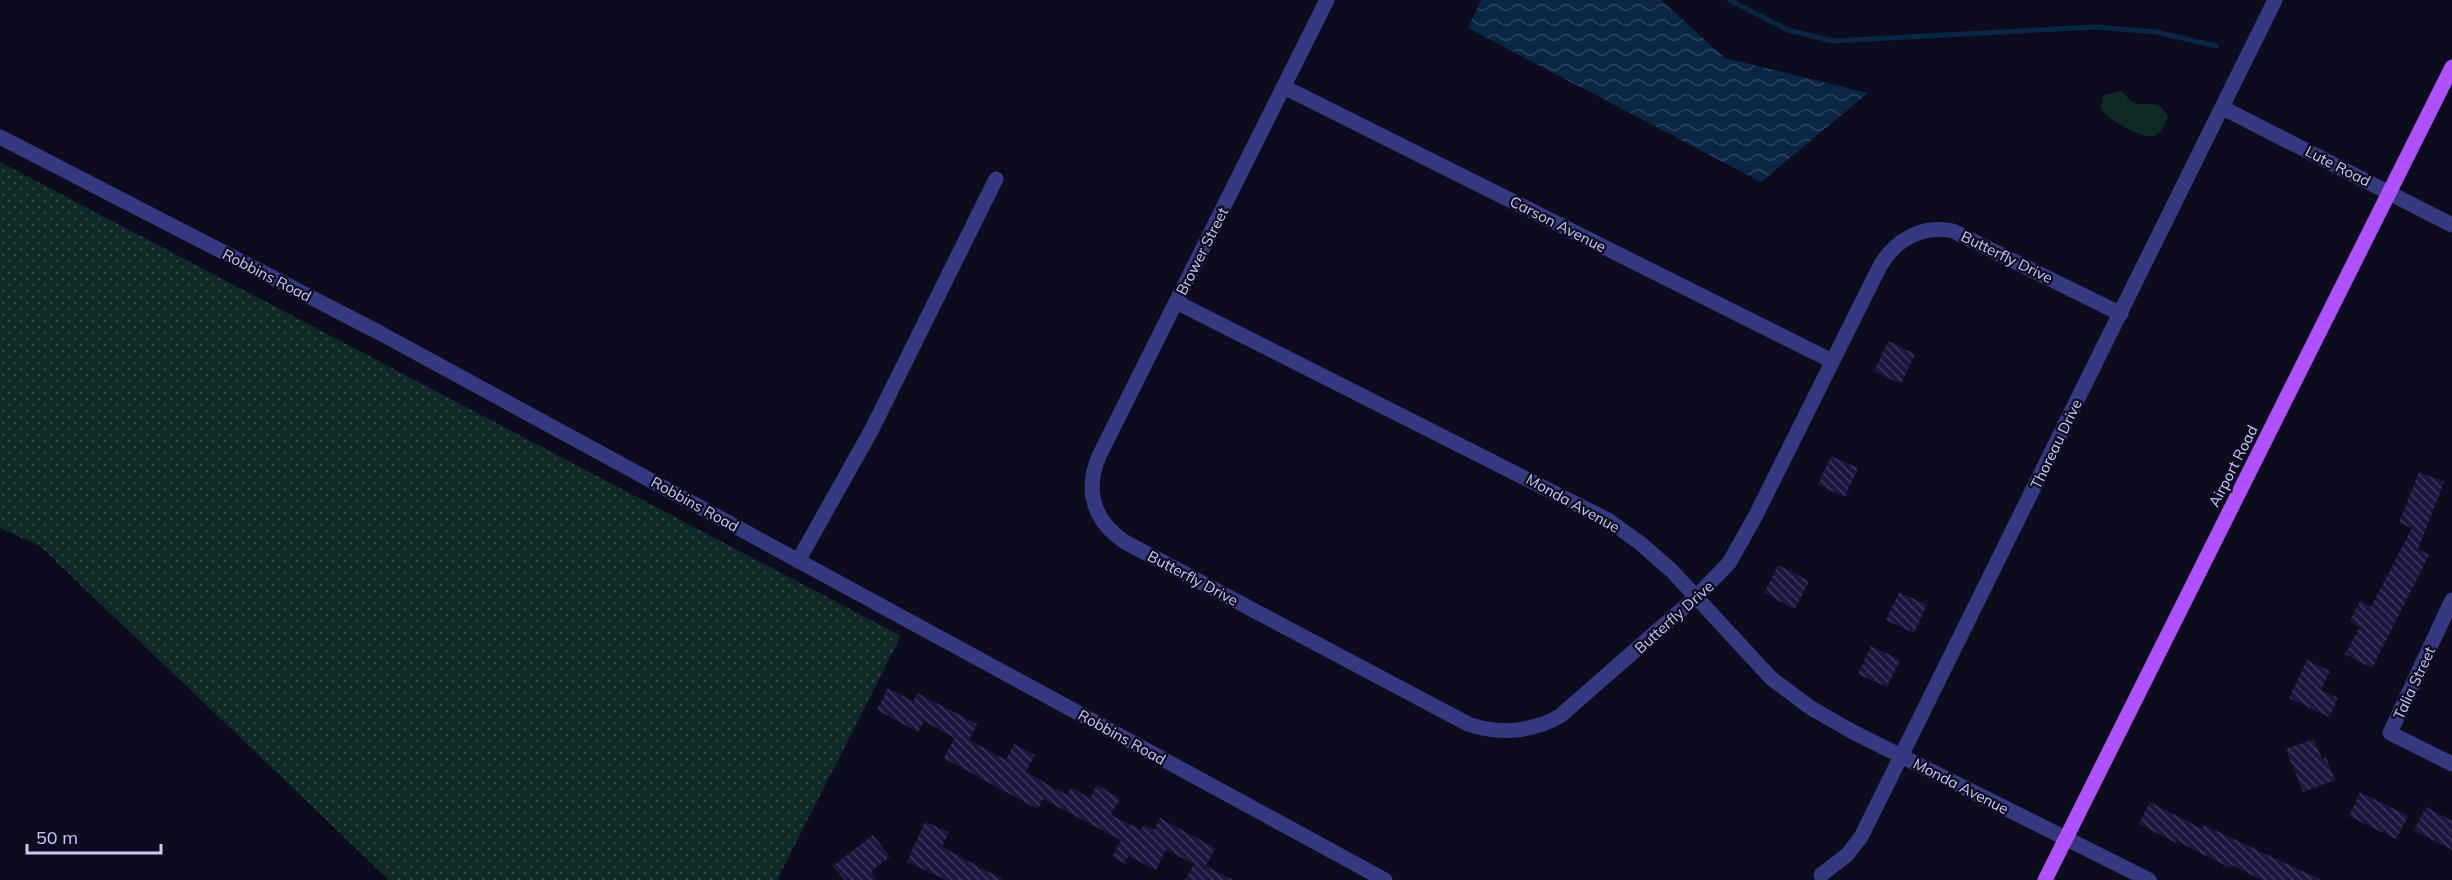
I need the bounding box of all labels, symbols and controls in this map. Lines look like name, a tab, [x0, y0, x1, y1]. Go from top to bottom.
street label: Lute Road	[2302, 141, 2374, 191]
street label: Carson Avenue	[1507, 192, 1609, 256]
street label: Brower Street	[1172, 204, 1232, 298]
street label: Butterfly Drive	[1958, 227, 2056, 287]
street label: Robbins Road	[219, 244, 315, 306]
street label: Thoreau Drive	[2026, 396, 2086, 492]
street label: Airport Road	[2204, 422, 2262, 510]
street label: Monda Avenue	[1523, 469, 1623, 537]
street label: Robbins Road	[648, 472, 742, 536]
street label: Butterfly Drive	[1144, 546, 1242, 610]
street label: Butterfly Drive	[1631, 577, 1717, 657]
street label: Talia Street	[2389, 643, 2439, 723]
street label: Robbins Road	[1075, 705, 1169, 769]
street label: Monda Avenue	[1910, 754, 2012, 818]
scale bar	[27, 817, 160, 855]
text: 50 m	[36, 826, 78, 849]

